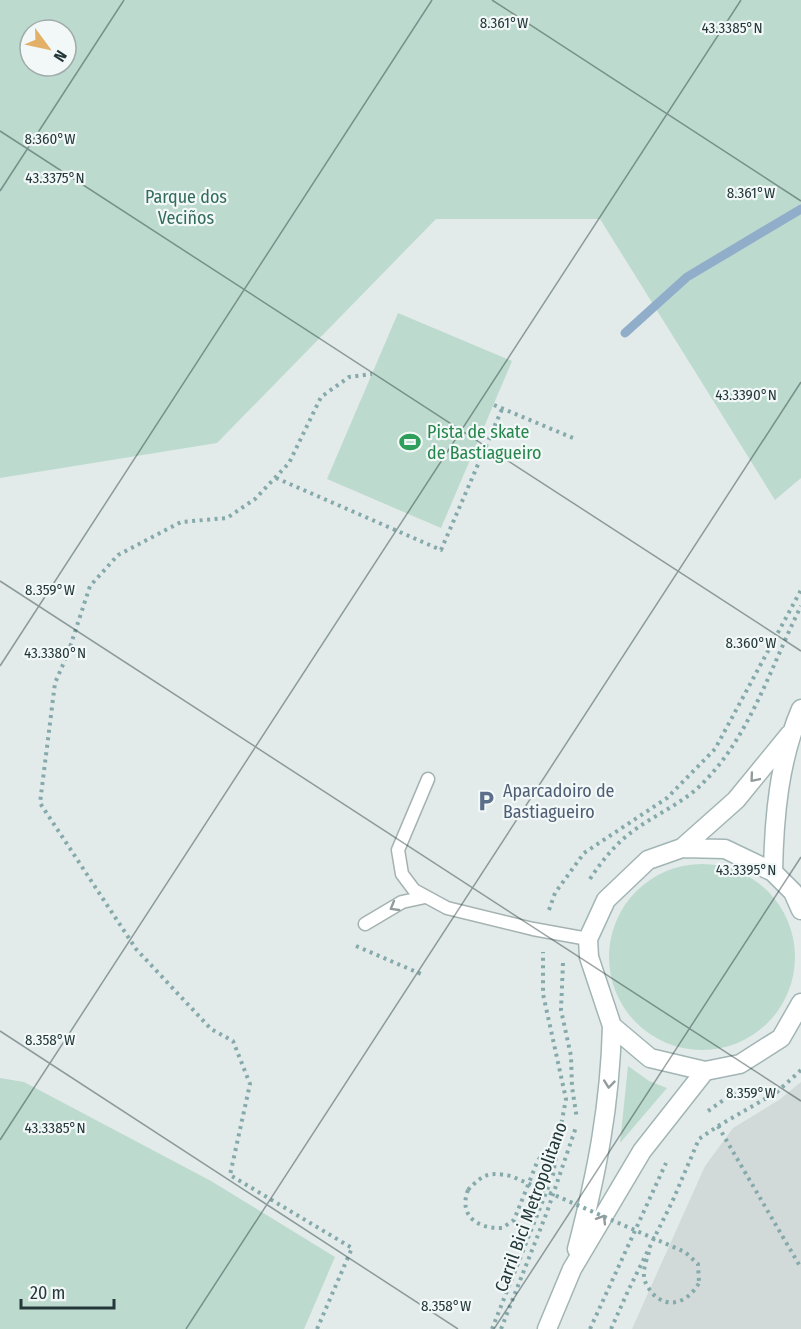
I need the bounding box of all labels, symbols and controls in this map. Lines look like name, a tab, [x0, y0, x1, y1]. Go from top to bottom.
text: 8.361°W	[480, 14, 528, 32]
north arrow	[18, 18, 78, 78]
text: 43.3385°N	[701, 19, 763, 37]
text: N	[50, 47, 71, 65]
text: 8.360°W	[24, 130, 76, 148]
text: 43.3375°N	[25, 169, 85, 187]
text: 8.361°W	[727, 184, 775, 202]
park label: Parque dos Veciños	[145, 186, 227, 229]
text: 43.3390°N	[715, 386, 777, 404]
place label: Pista de skate de Bastiagueiro	[427, 421, 541, 464]
sports icon: Pista de skate de Bastiagueiro	[398, 430, 422, 454]
text: 8.359°W	[25, 581, 75, 599]
text: 8.360°W	[725, 634, 777, 652]
text: 43.3380°N	[24, 644, 86, 662]
one-way arrow	[750, 771, 761, 782]
place label: Aparcadoiro de Bastiagueiro	[503, 780, 615, 823]
parking icon: Aparcadoiro de Bastiagueiro	[474, 789, 498, 813]
text: 43.3395°N	[716, 861, 776, 879]
one-way arrow	[390, 900, 400, 911]
text: 8.358°W	[25, 1031, 75, 1049]
one-way arrow	[603, 1080, 616, 1089]
text: 8.359°W	[726, 1084, 776, 1102]
text: 43.3385°N	[24, 1119, 86, 1137]
street label: Carril Bici Metropolitano	[490, 1119, 572, 1295]
one-way arrow	[595, 1215, 607, 1225]
scale bar	[21, 1272, 114, 1310]
text: 20 m	[30, 1282, 65, 1304]
text: 8.358°W	[421, 1297, 471, 1315]

